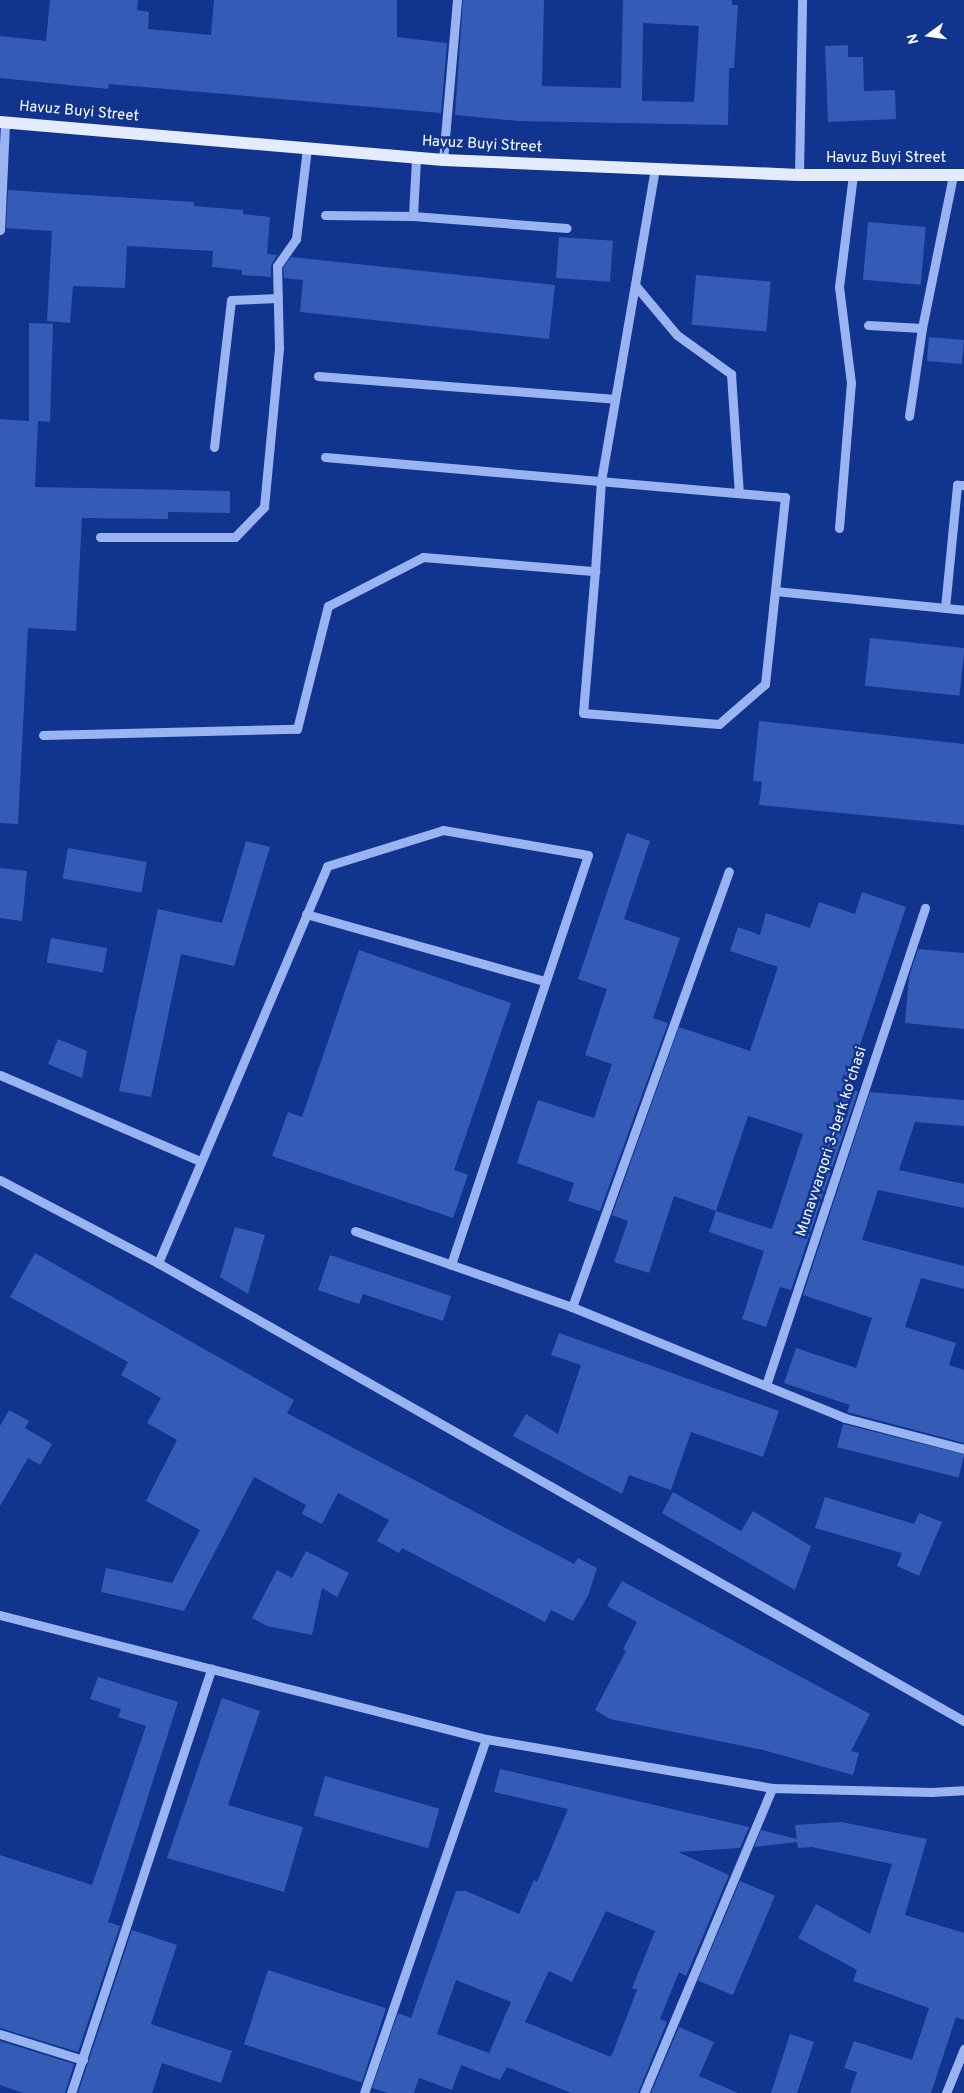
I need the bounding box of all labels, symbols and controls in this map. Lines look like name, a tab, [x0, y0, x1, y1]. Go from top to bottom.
north arrow	[904, 10, 954, 60]
text: N	[904, 32, 923, 46]
street label: Havuz Buyi Street	[18, 98, 140, 126]
street label: Havuz Buyi Street	[422, 133, 542, 157]
street label: Havuz Buyi Street	[826, 150, 946, 168]
street label: Munavvarqori 3-berk koʻchasi	[793, 1045, 871, 1239]

